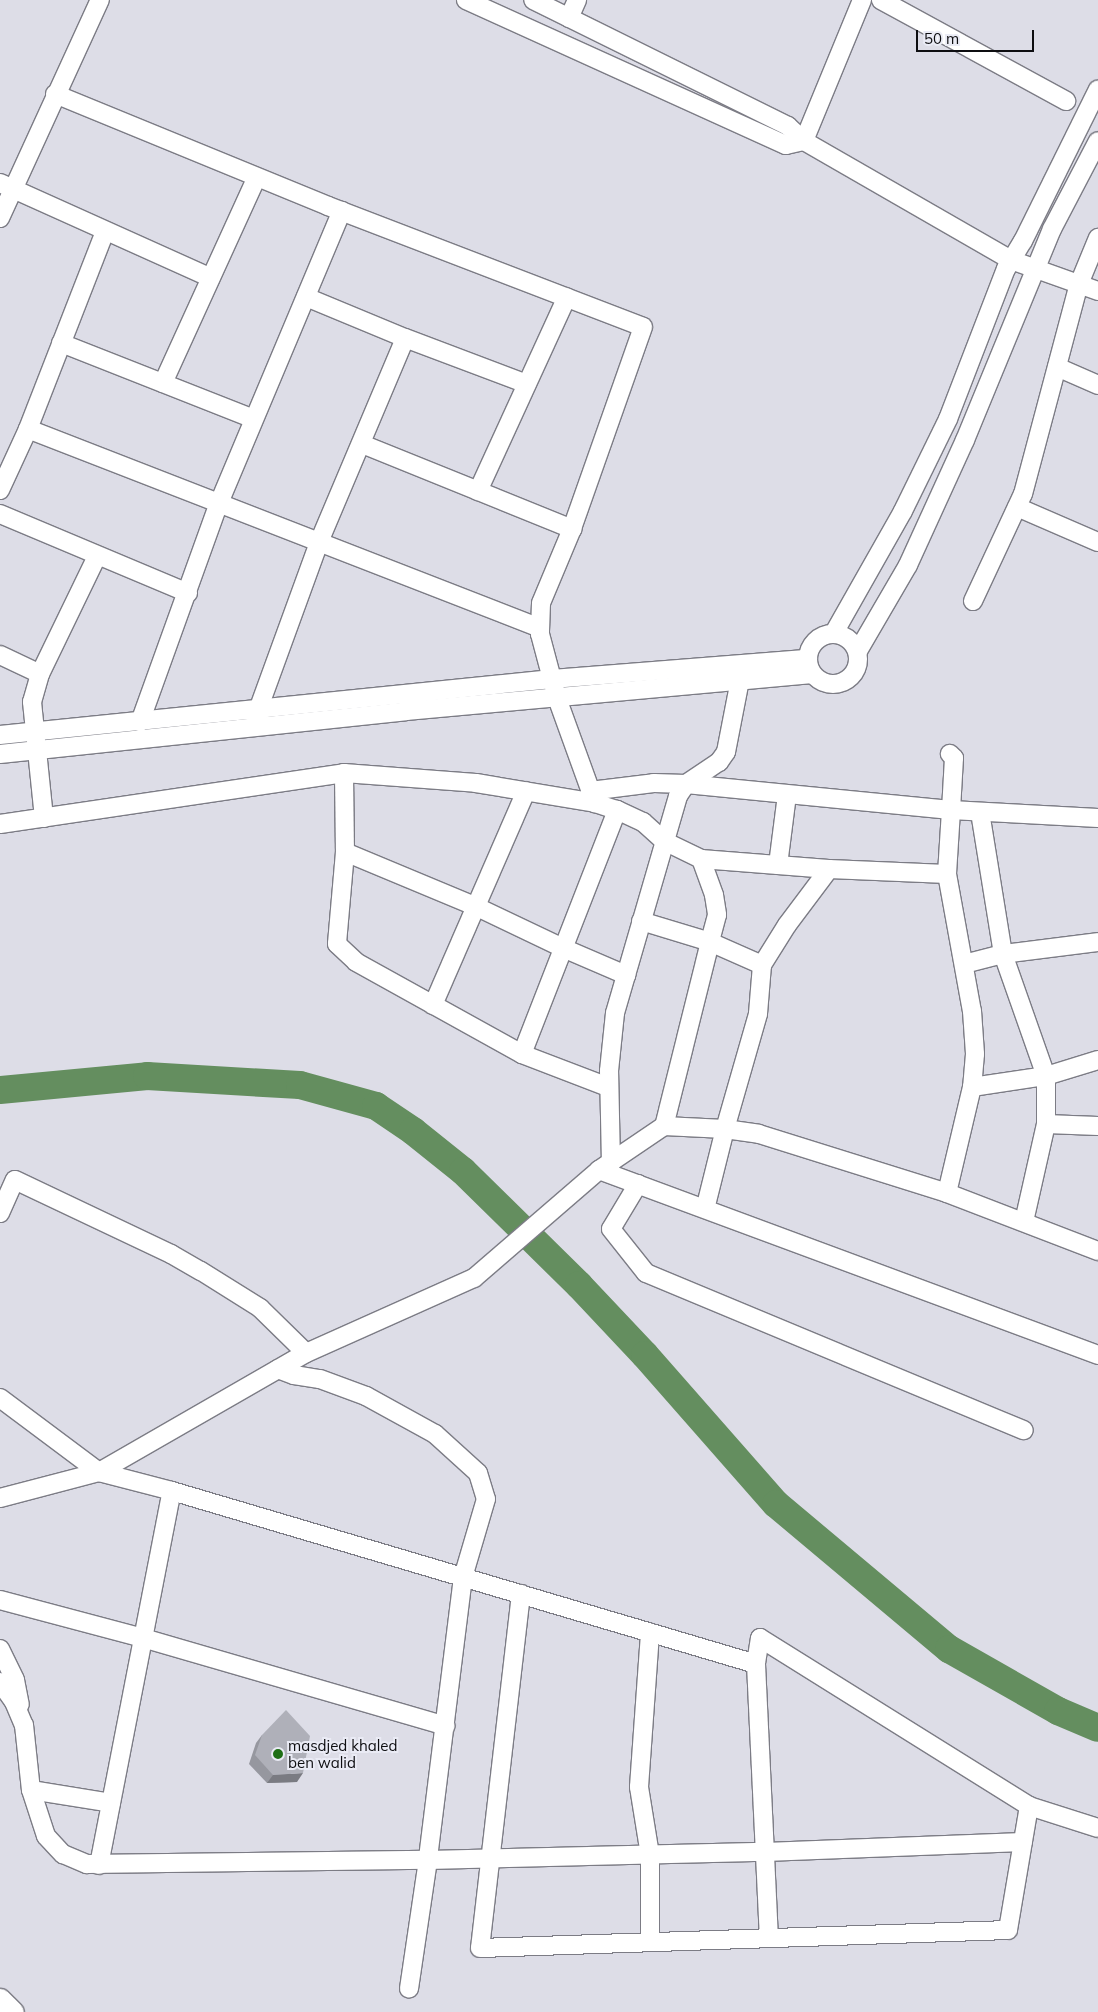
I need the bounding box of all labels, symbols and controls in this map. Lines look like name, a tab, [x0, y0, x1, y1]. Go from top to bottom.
scale bar	[918, 20, 1036, 52]
text: 50 m	[924, 29, 959, 48]
place label: masdjed khaled ben walid	[288, 1736, 397, 1771]
marker: masdjed khaled ben walid	[272, 1748, 284, 1760]

